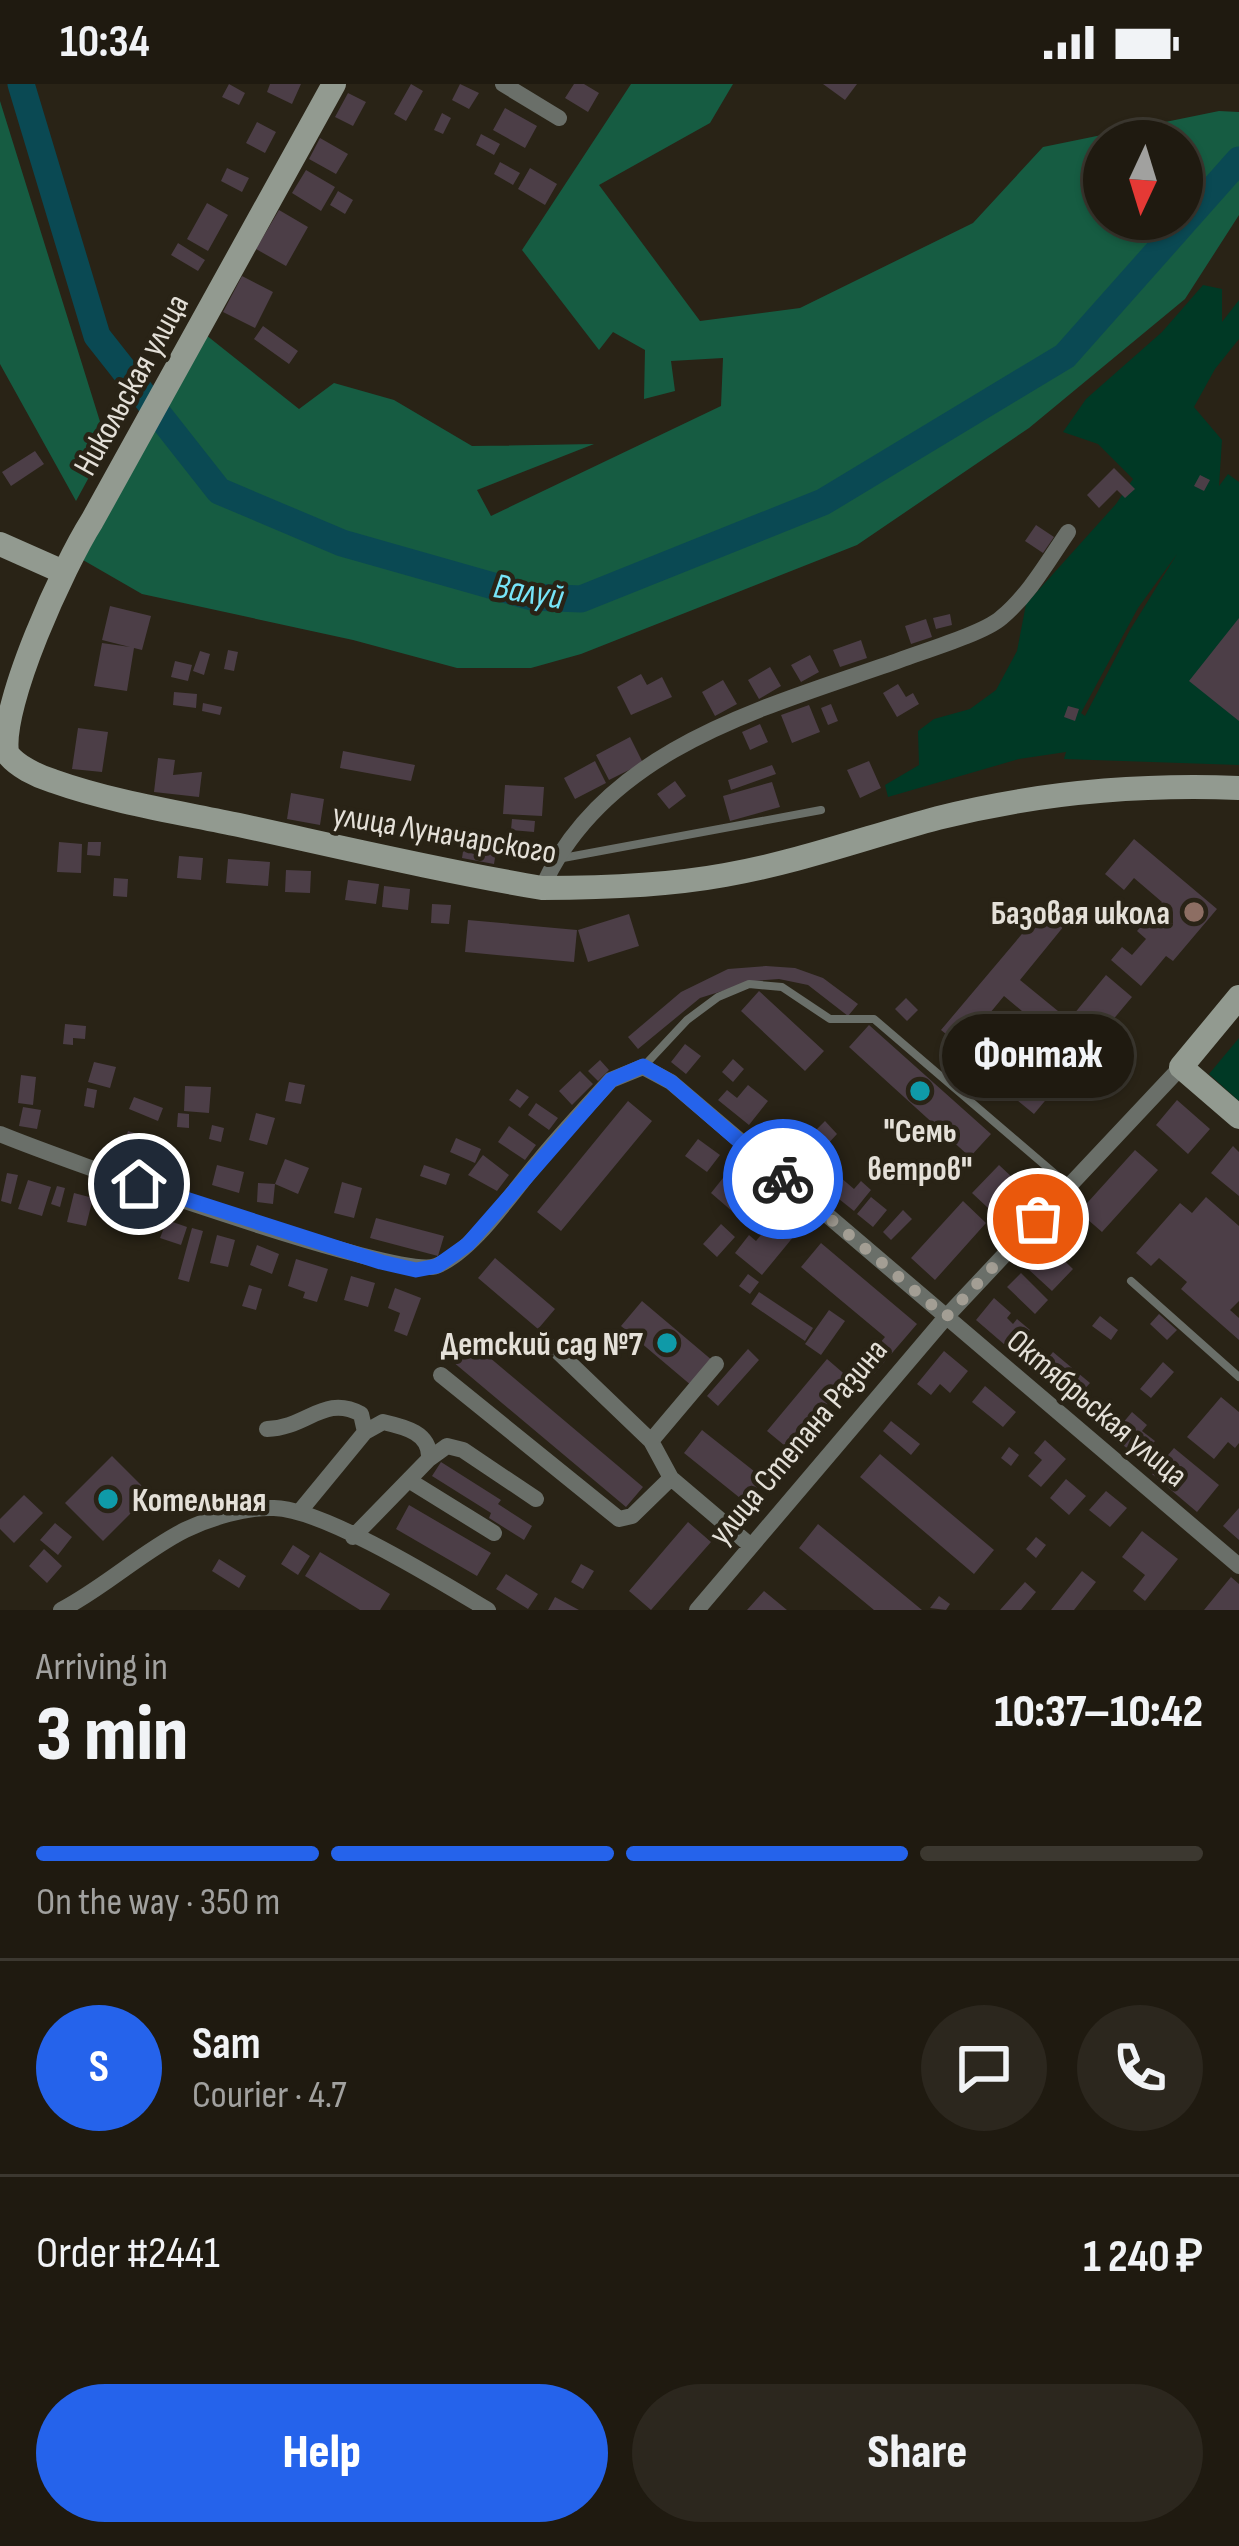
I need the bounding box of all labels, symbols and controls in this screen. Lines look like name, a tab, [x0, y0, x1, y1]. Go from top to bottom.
text: 10:34	[60, 15, 150, 70]
north arrow	[1083, 120, 1203, 240]
map controls	[1083, 120, 1203, 240]
street label: Никольская улица	[65, 287, 198, 483]
water label: Валуй	[490, 565, 567, 620]
street label: улица Луначарского	[330, 795, 560, 873]
place label: Базовая школа	[991, 894, 1170, 934]
marker: Базовая школа	[1181, 899, 1207, 925]
callout: Фонтаж	[942, 1015, 1134, 1099]
text: Фонтаж	[974, 1032, 1102, 1079]
marker: "Семь ветров"	[907, 1078, 933, 1104]
place label: "Семь ветров"	[868, 1112, 972, 1190]
courier	[723, 1119, 843, 1239]
pin	[88, 1133, 190, 1235]
icon: bike	[750, 1146, 816, 1212]
icon: home	[106, 1151, 172, 1217]
pin	[987, 1168, 1089, 1270]
icon: bag	[1005, 1186, 1071, 1252]
street label: Октябрьская улица	[998, 1321, 1195, 1496]
place label: Детский сад №7	[441, 1325, 644, 1365]
marker: Детский сад №7	[654, 1330, 680, 1356]
street label: улица Степана Разина	[701, 1331, 896, 1554]
place label: Котельная	[132, 1481, 266, 1521]
marker: Котельная	[95, 1486, 121, 1512]
text: Arriving in	[36, 1644, 168, 1691]
text: 10:37–10:42	[994, 1685, 1203, 1740]
text: 3 min	[36, 1689, 188, 1782]
text: On the way · 350 m	[36, 1879, 280, 1926]
button: chat	[921, 2005, 1047, 2131]
button: phone	[1077, 2005, 1203, 2131]
text: Sam	[192, 2017, 261, 2072]
text: S	[89, 2040, 109, 2095]
text: Courier · 4.7	[192, 2072, 347, 2119]
text: Order #2441	[36, 2226, 220, 2281]
text: 1 240 ₽	[1083, 2230, 1203, 2285]
button: Help	[36, 2384, 608, 2522]
button: Share	[632, 2384, 1203, 2522]

